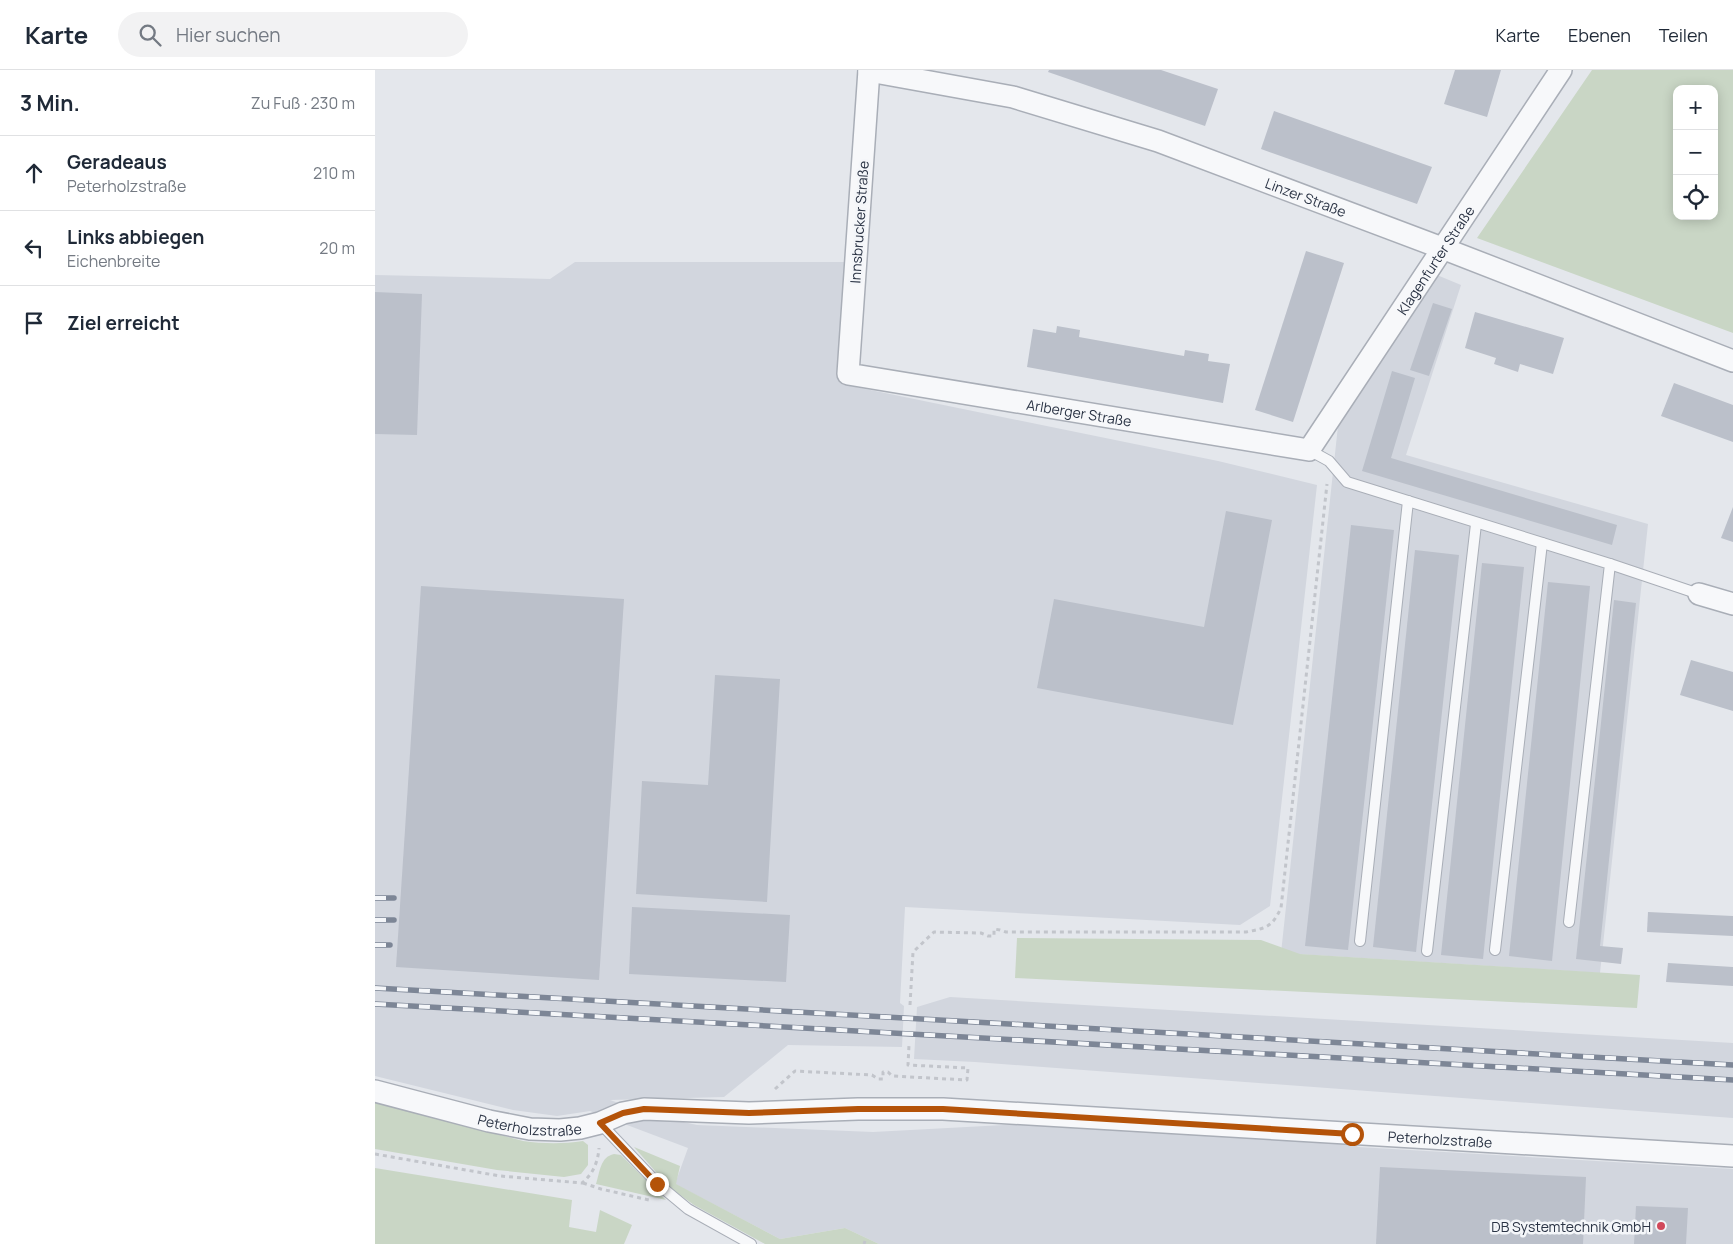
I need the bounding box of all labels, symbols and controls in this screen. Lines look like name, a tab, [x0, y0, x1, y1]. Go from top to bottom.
search box	[118, 12, 468, 57]
text: Karte	[25, 18, 88, 51]
icon: search	[136, 21, 164, 49]
text: Hier suchen	[176, 22, 280, 48]
text: Karte	[1496, 23, 1540, 47]
text: Ebenen	[1568, 23, 1631, 47]
text: Teilen	[1659, 23, 1708, 47]
map controls	[1673, 85, 1718, 220]
button: +	[1673, 85, 1718, 130]
text: 3 Min.	[20, 89, 80, 117]
text: Zu Fuß · 230 m	[251, 92, 355, 114]
button: −	[1673, 130, 1718, 175]
text: Geradeaus	[67, 149, 167, 175]
icon: ahead	[20, 159, 48, 187]
street label: Innsbrucker Straße	[845, 160, 873, 284]
text: 210 m	[313, 162, 355, 184]
street label: Linzer Straße	[1263, 173, 1349, 221]
text: Peterholzstraße	[67, 175, 186, 197]
button: locate	[1673, 175, 1718, 220]
street label: Klagenfurter Straße	[1392, 202, 1478, 318]
text: Links abbiegen	[67, 224, 204, 250]
icon: left	[20, 234, 48, 262]
text: 20 m	[319, 237, 355, 259]
text: Eichenbreite	[67, 250, 160, 272]
icon: arrive	[20, 309, 48, 337]
text: Ziel erreicht	[67, 310, 180, 336]
street label: Arlberger Straße	[1025, 394, 1133, 430]
street label: Peterholzstraße	[476, 1109, 582, 1140]
route start	[1341, 1123, 1364, 1146]
street label: Peterholzstraße	[1387, 1126, 1493, 1151]
route end	[646, 1173, 669, 1196]
place label: DB Systemtechnik GmbH	[1491, 1217, 1651, 1236]
marker: DB Systemtechnik GmbH	[1655, 1220, 1667, 1232]

